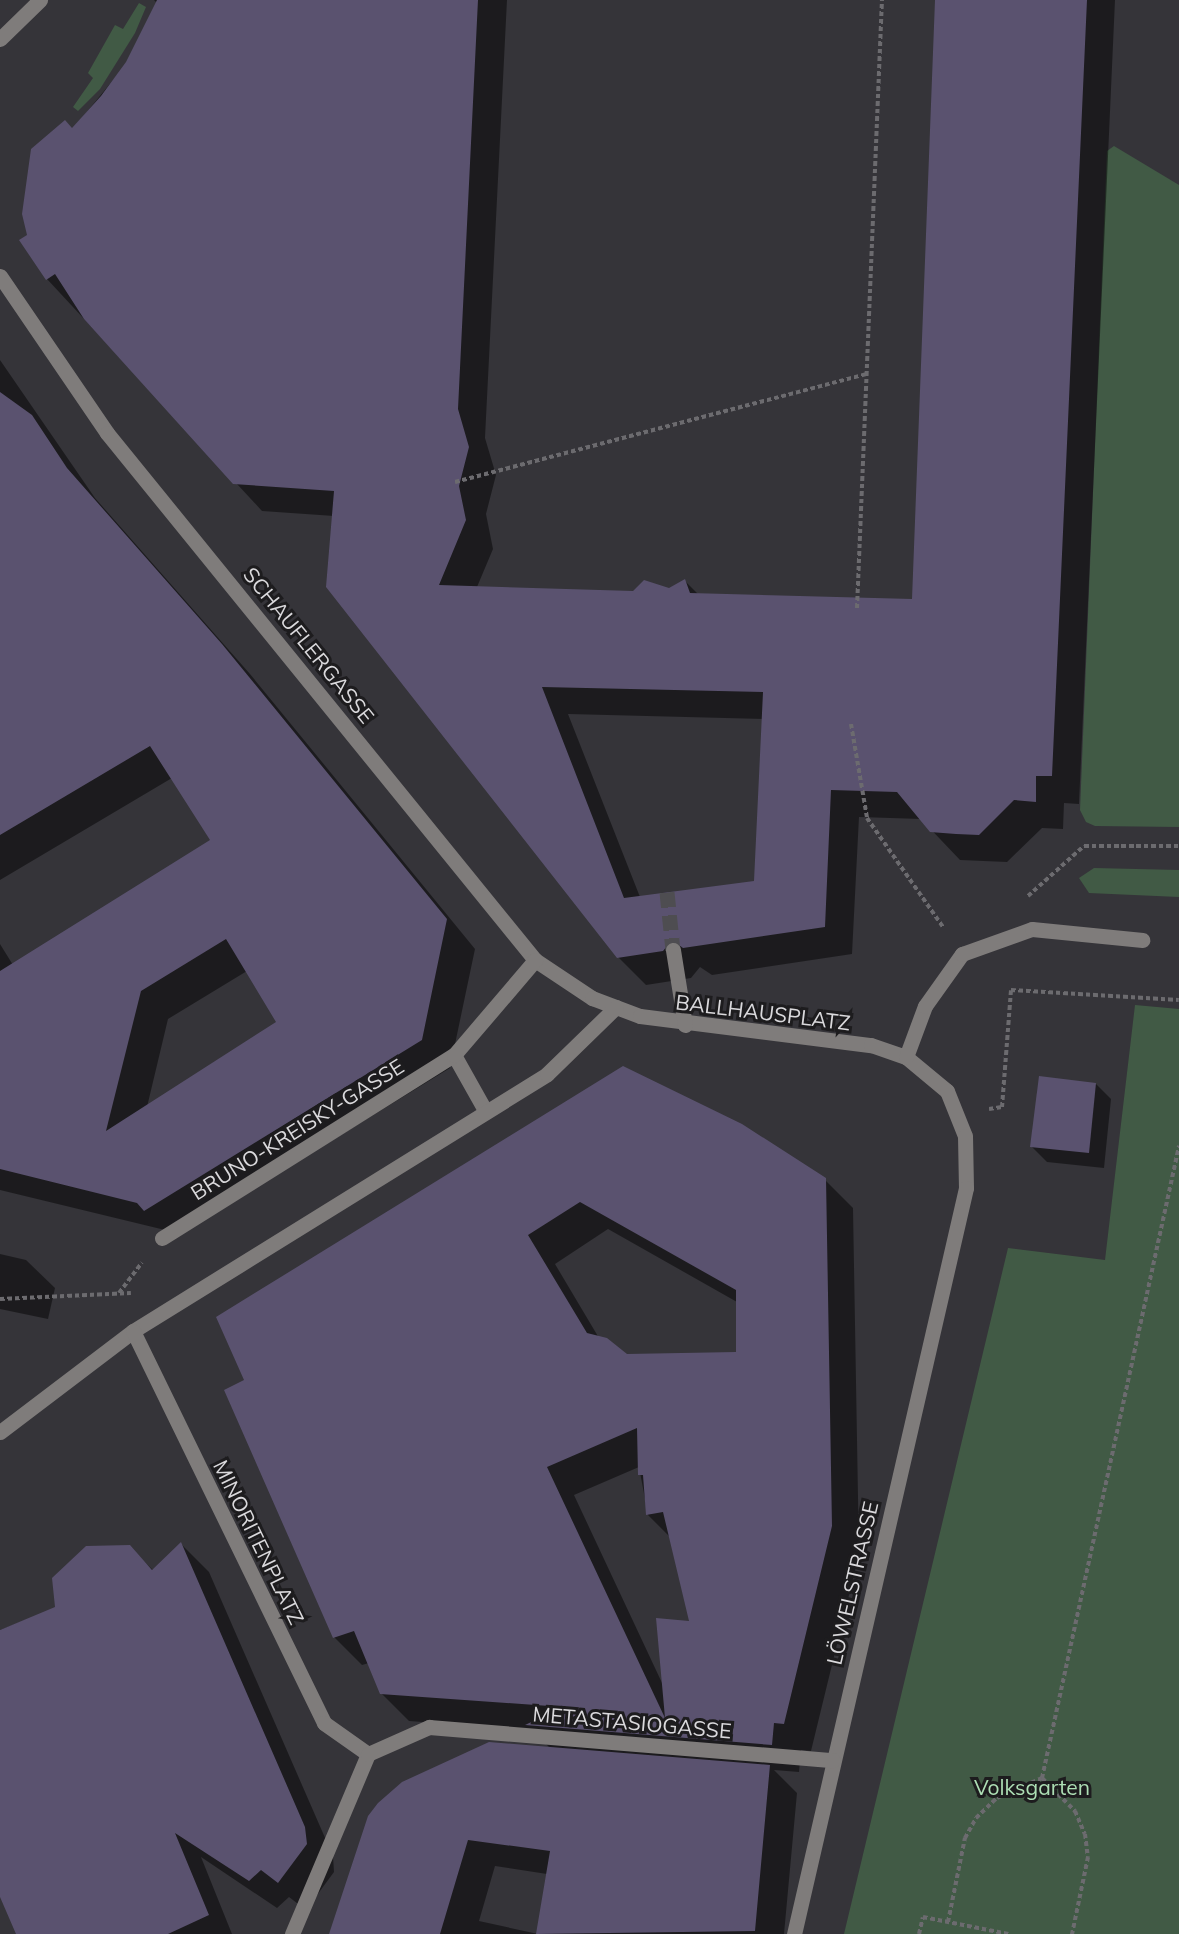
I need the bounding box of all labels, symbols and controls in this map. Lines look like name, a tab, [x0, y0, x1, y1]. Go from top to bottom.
street label: SCHAUFLERGASSE	[238, 562, 380, 728]
street label: BALLHAUSPLATZ	[674, 989, 852, 1035]
street label: BRUNO-KREISKY-GASSE	[186, 1053, 408, 1205]
street label: MINORITENPLATZ	[208, 1456, 310, 1628]
street label: LÖWELSTRASSE	[821, 1499, 883, 1667]
street label: METASTASIOGASSE	[532, 1701, 732, 1743]
park label: Volksgarten	[974, 1774, 1090, 1800]

